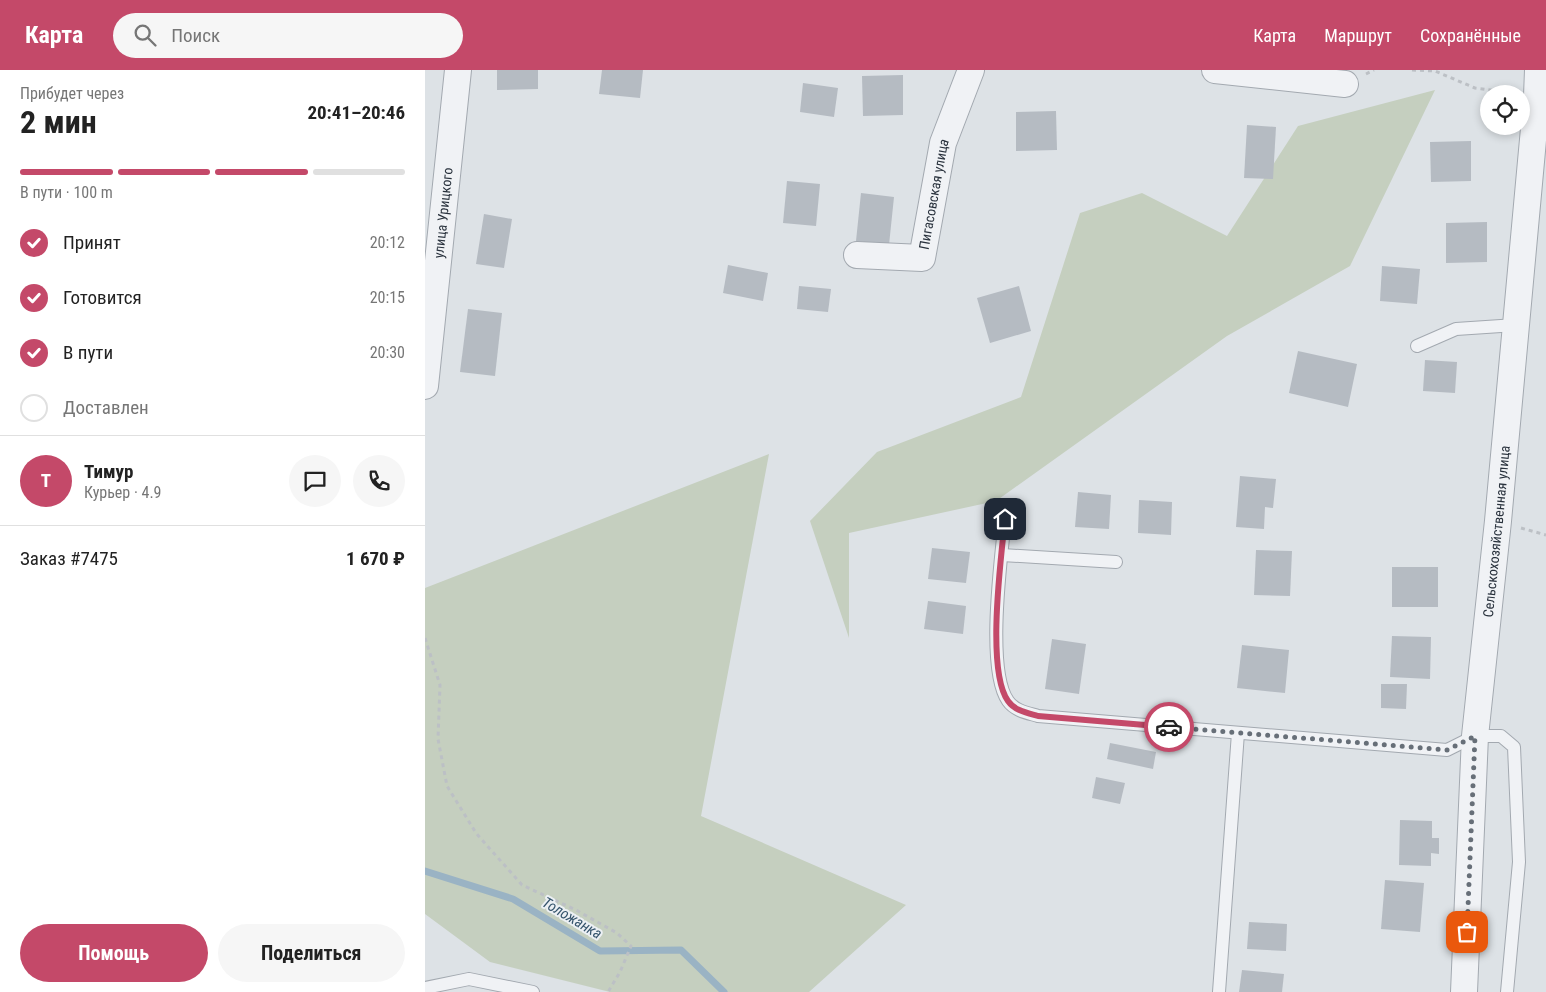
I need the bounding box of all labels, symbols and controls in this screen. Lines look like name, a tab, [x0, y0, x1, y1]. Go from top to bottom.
search box	[113, 13, 463, 58]
text: Карта	[25, 21, 83, 49]
icon: search	[131, 21, 159, 49]
text: Поиск	[171, 24, 220, 47]
text: Карта	[1253, 25, 1296, 46]
text: Маршрут	[1324, 25, 1392, 46]
text: Сохранённые	[1420, 25, 1521, 46]
text: Прибудет через	[20, 84, 124, 103]
map controls	[1480, 85, 1530, 135]
button: locate	[1480, 85, 1530, 135]
text: 20:41–20:46	[307, 101, 405, 124]
text: 2 мин	[20, 103, 97, 141]
street label: Пигасовская улица	[916, 136, 952, 251]
street label: улица Урицкого	[430, 167, 456, 259]
text: В пути · 100 m	[20, 183, 113, 202]
icon: check	[20, 229, 48, 257]
text: Принят	[63, 231, 121, 254]
text: 20:12	[370, 233, 405, 252]
icon: check	[20, 284, 48, 312]
text: Готовится	[63, 286, 142, 309]
text: 20:15	[370, 288, 405, 307]
icon: check	[20, 339, 48, 367]
text: В пути	[63, 341, 113, 364]
text: 20:30	[370, 343, 405, 362]
text: Доставлен	[63, 396, 149, 419]
street label: Сельскохозяйственная улица	[1480, 445, 1513, 618]
button: chat	[289, 455, 341, 507]
button: phone	[353, 455, 405, 507]
text: Тимур	[84, 460, 133, 483]
text: Т	[41, 469, 51, 492]
text: Курьер · 4.9	[84, 483, 162, 502]
pin	[984, 498, 1026, 540]
icon: home	[991, 505, 1019, 533]
text: Заказ #7475	[20, 547, 118, 570]
text: 1 670 ₽	[346, 547, 405, 570]
courier	[1144, 702, 1194, 752]
icon: car	[1155, 713, 1183, 741]
water label: Толожанка	[539, 893, 605, 943]
pin	[1446, 911, 1488, 953]
icon: bag	[1453, 918, 1481, 946]
button: Помощь	[20, 924, 208, 982]
button: Поделиться	[218, 924, 405, 982]

